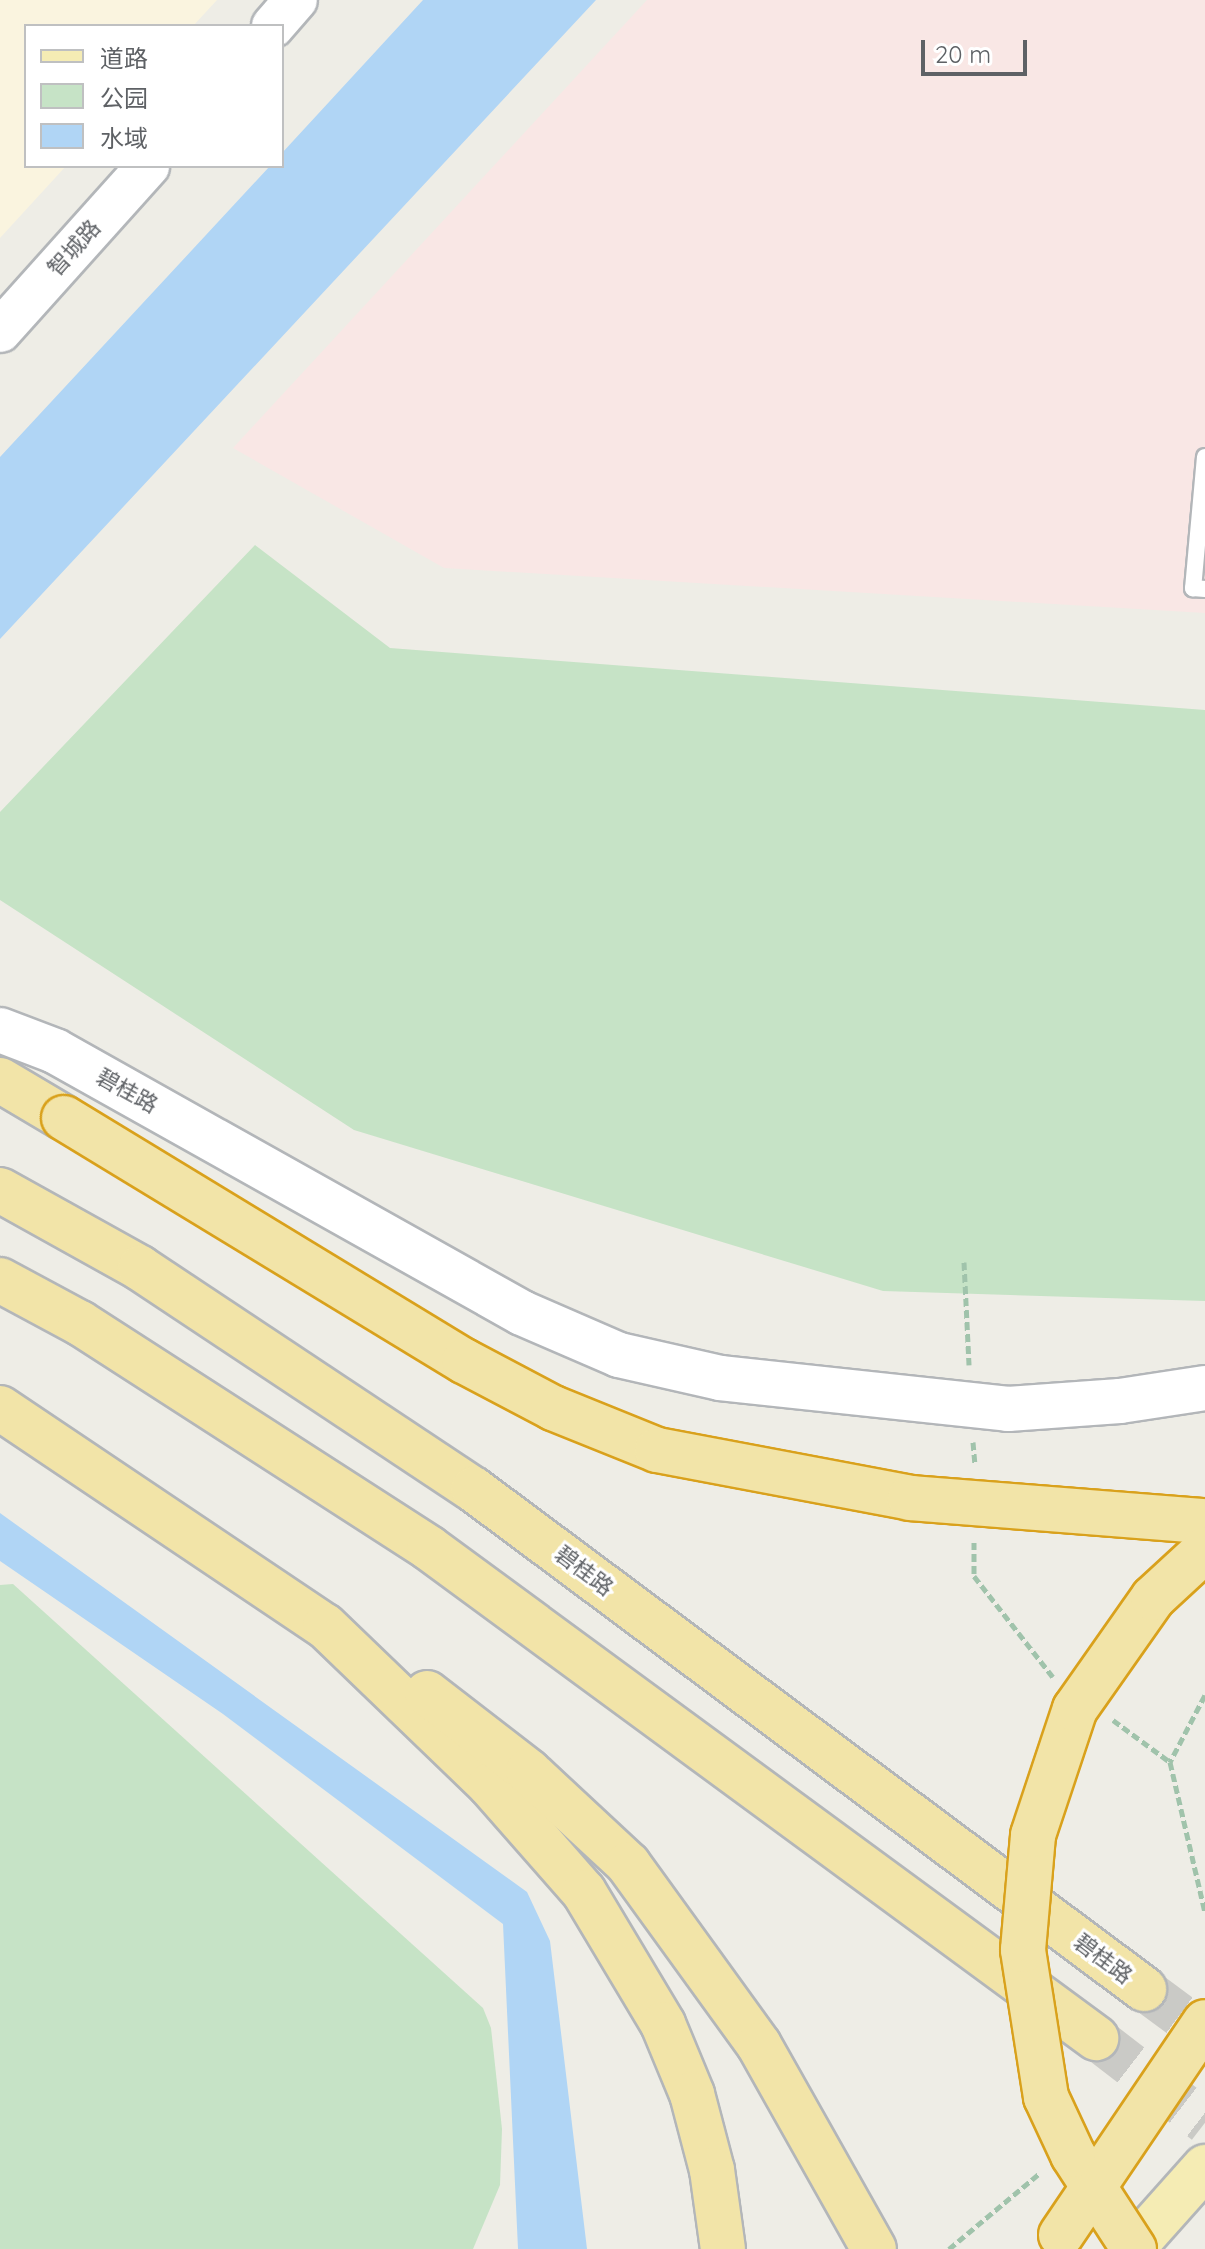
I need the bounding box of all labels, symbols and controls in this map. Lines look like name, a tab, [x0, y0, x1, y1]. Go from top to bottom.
legend	[24, 24, 284, 168]
scale bar	[925, 24, 1031, 74]
text: 20 m	[935, 39, 991, 69]
text: 道路	[100, 43, 148, 73]
text: 公园	[100, 83, 148, 113]
text: 水域	[100, 123, 148, 153]
street label: 智城路	[42, 215, 106, 281]
street label: 碧桂路	[92, 1063, 162, 1119]
street label: 碧桂路	[550, 1541, 618, 1601]
street label: 碧桂路	[1069, 1929, 1137, 1989]

